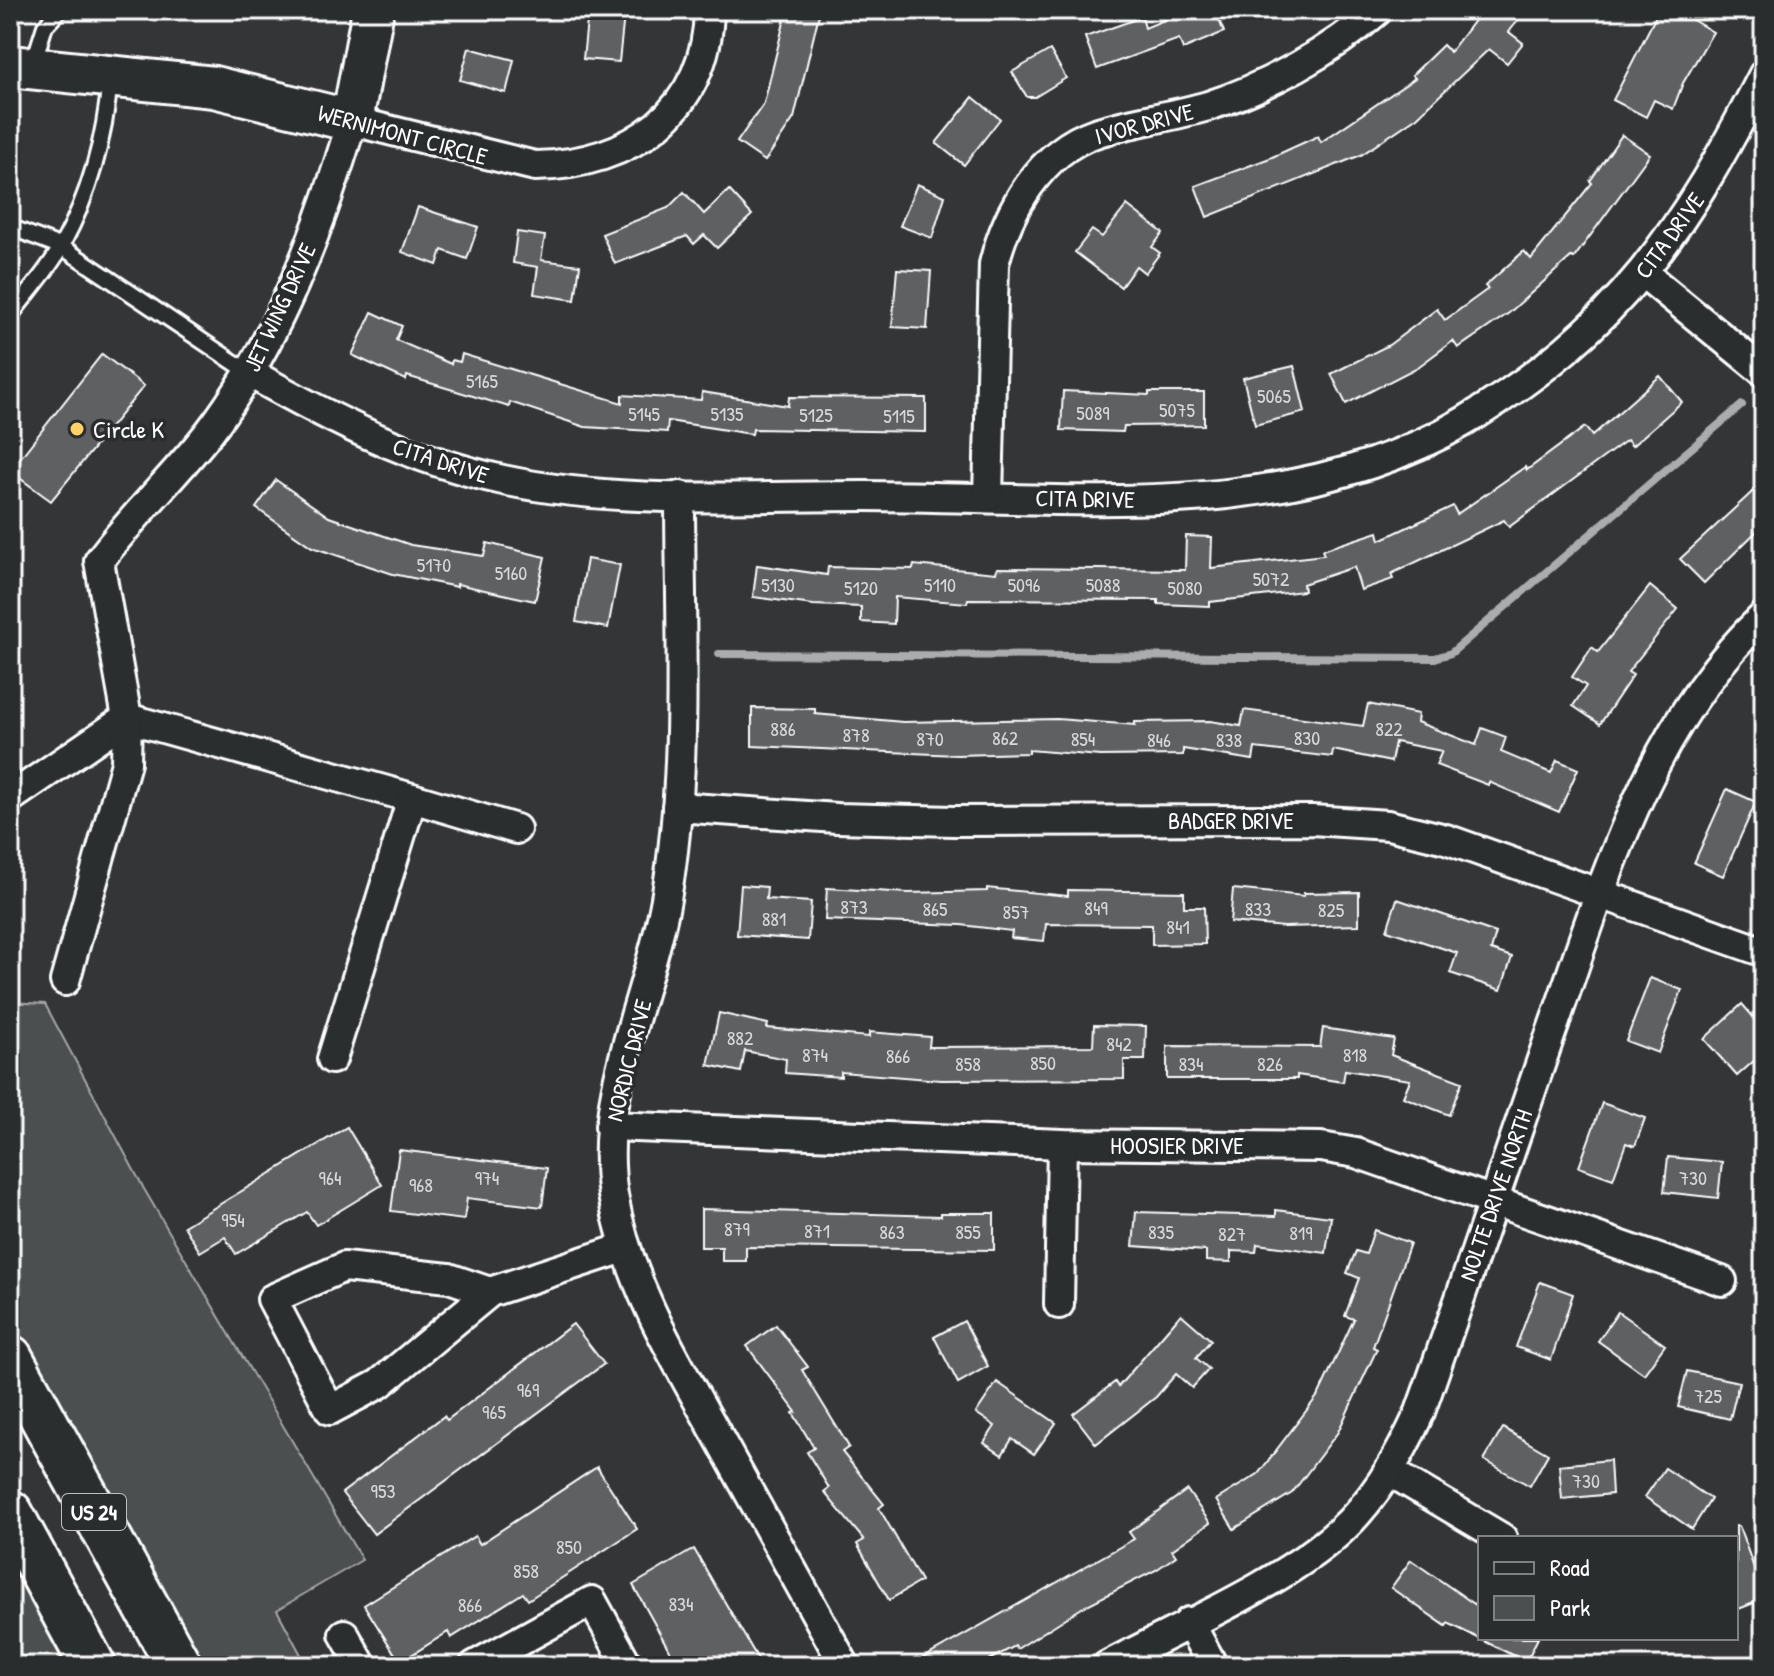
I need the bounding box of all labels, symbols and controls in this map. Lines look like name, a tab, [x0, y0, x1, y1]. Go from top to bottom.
street label: IVOR DRIVE	[1091, 94, 1197, 152]
street label: WERNIMONT CIRCLE	[315, 96, 492, 172]
street label: CITA DRIVE	[1627, 185, 1711, 285]
street label: JET WING DRIVE	[235, 237, 323, 377]
house number: 5165	[466, 367, 499, 394]
house number: 5065	[1257, 382, 1291, 409]
house number: 5075	[1159, 396, 1195, 423]
house number: 5089	[1076, 399, 1110, 426]
house number: 5145	[628, 400, 660, 427]
house number: 5135	[710, 400, 744, 427]
house number: 5125	[799, 401, 833, 428]
house number: 5115	[883, 402, 915, 429]
place label: Circle K	[93, 413, 165, 445]
marker: Circle K	[68, 420, 86, 438]
street label: CITA DRIVE	[389, 429, 494, 491]
street label: CITA DRIVE	[1035, 481, 1135, 515]
house number: 5170	[417, 551, 451, 578]
house number: 5160	[495, 559, 527, 586]
house number: 5072	[1253, 565, 1290, 592]
house number: 5130	[761, 571, 795, 598]
house number: 5110	[924, 571, 956, 598]
house number: 5096	[1008, 571, 1040, 598]
house number: 5088	[1086, 571, 1120, 598]
house number: 5120	[844, 574, 878, 601]
house number: 5080	[1167, 574, 1203, 601]
house number: 886	[770, 715, 796, 742]
house number: 822	[1375, 715, 1403, 742]
house number: 878	[842, 721, 870, 748]
house number: 862	[992, 724, 1019, 751]
house number: 830	[1294, 724, 1320, 751]
house number: 870	[916, 725, 944, 752]
house number: 854	[1071, 725, 1095, 752]
house number: 846	[1147, 726, 1171, 753]
house number: 838	[1216, 726, 1242, 753]
street label: BADGER DRIVE	[1168, 804, 1294, 836]
house number: 873	[840, 893, 868, 920]
house number: 849	[1084, 894, 1108, 921]
house number: 865	[922, 895, 948, 922]
house number: 833	[1245, 895, 1271, 922]
house number: 825	[1318, 896, 1345, 923]
house number: 857	[1002, 898, 1030, 925]
house number: 881	[762, 905, 786, 932]
house number: 841	[1166, 913, 1190, 940]
street label: NORDIC DRIVE	[597, 995, 659, 1124]
house number: 882	[727, 1024, 754, 1051]
house number: 842	[1106, 1030, 1132, 1057]
house number: 874	[802, 1041, 828, 1068]
house number: 818	[1343, 1041, 1367, 1068]
house number: 866	[886, 1042, 910, 1069]
house number: 850	[1030, 1049, 1056, 1076]
house number: 858	[955, 1050, 981, 1077]
house number: 834	[1178, 1050, 1204, 1077]
house number: 826	[1257, 1050, 1283, 1077]
street label: NOLTE DRIVE NORTH	[1451, 1105, 1539, 1285]
street label: HOOSIER DRIVE	[1110, 1129, 1244, 1161]
house number: 964	[319, 1164, 341, 1191]
house number: 974	[475, 1164, 499, 1191]
house number: 730	[1679, 1164, 1707, 1191]
house number: 968	[409, 1171, 433, 1198]
house number: 954	[221, 1206, 245, 1233]
house number: 879	[724, 1215, 750, 1242]
house number: 871	[804, 1217, 830, 1244]
house number: 863	[879, 1218, 905, 1245]
house number: 855	[955, 1218, 981, 1245]
house number: 835	[1148, 1218, 1175, 1245]
house number: 819	[1289, 1219, 1313, 1246]
house number: 827	[1218, 1220, 1246, 1247]
house number: 969	[517, 1376, 539, 1403]
house number: 725	[1694, 1382, 1722, 1409]
house number: 965	[482, 1398, 506, 1425]
house number: 730	[1572, 1467, 1600, 1494]
house number: 953	[371, 1477, 395, 1504]
road number: US 24	[62, 1494, 126, 1530]
house number: 850	[556, 1533, 582, 1560]
legend	[1478, 1536, 1738, 1640]
text: Road	[1550, 1551, 1589, 1583]
house number: 858	[513, 1557, 539, 1584]
house number: 834	[668, 1590, 694, 1617]
house number: 866	[458, 1591, 482, 1618]
text: Park	[1550, 1591, 1590, 1623]

